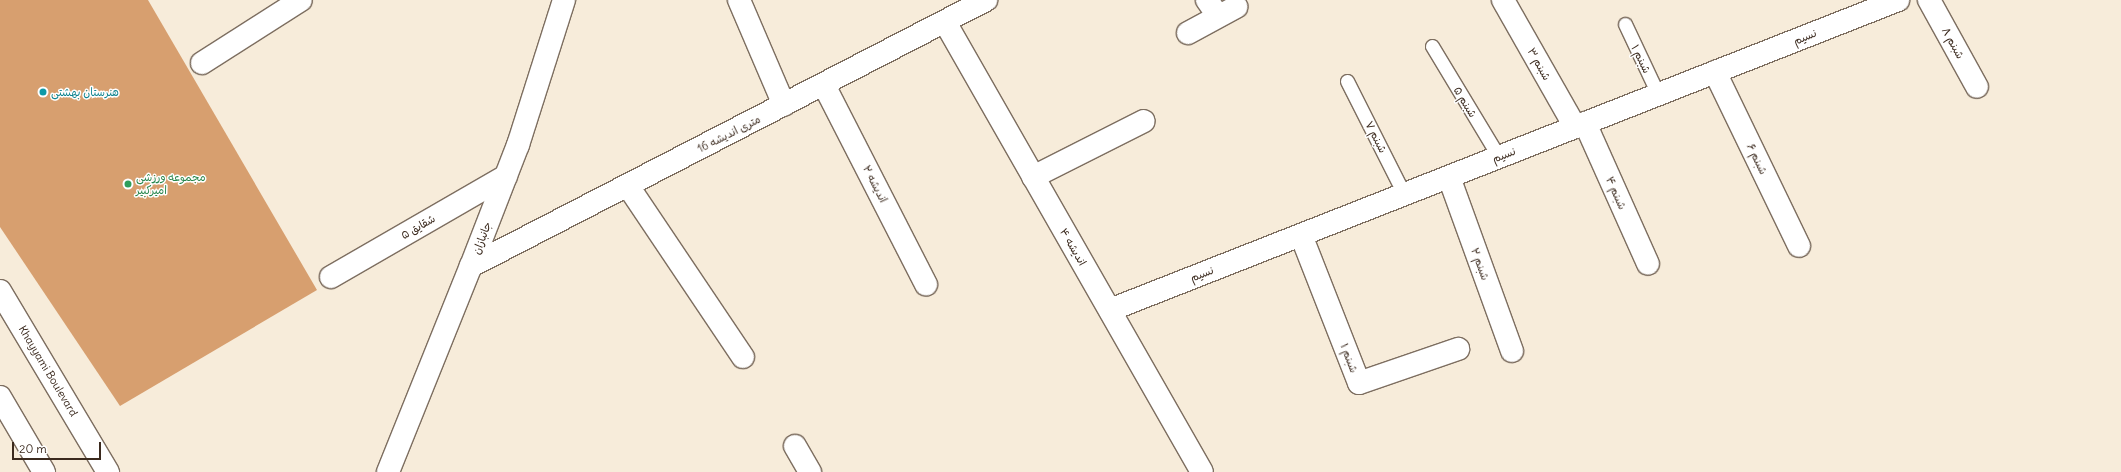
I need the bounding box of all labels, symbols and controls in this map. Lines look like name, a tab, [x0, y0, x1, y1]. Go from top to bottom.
street label: شبنم ۸	[1939, 25, 1967, 61]
street label: نسیم	[1791, 26, 1819, 48]
street label: شبنم ۱	[1628, 43, 1654, 75]
street label: شبنم ۳	[1525, 45, 1553, 83]
street label: شبنم ۵	[1451, 84, 1479, 120]
place label: هنرستان بهشتی	[51, 85, 119, 99]
marker: هنرستان بهشتی	[38, 87, 48, 97]
street label: 16 متری اندیشه	[695, 112, 763, 156]
street label: شبنم ۷	[1362, 119, 1390, 155]
street label: شبنم ۶	[1744, 141, 1770, 177]
street label: نسیم	[1490, 145, 1518, 165]
street label: اندیشه ۲	[860, 163, 890, 205]
place label: مجموعه ورزشی امیرکبیر	[136, 171, 206, 197]
street label: شبنم ۴	[1603, 175, 1629, 211]
marker: مجموعه ورزشی امیرکبیر	[123, 179, 133, 189]
street label: شقایق ۵	[399, 212, 437, 242]
street label: جانبازان	[470, 220, 494, 256]
street label: اندیشه ۴	[1057, 226, 1089, 268]
street label: شبنم ۲	[1468, 246, 1492, 282]
street label: نسیم	[1188, 264, 1216, 284]
street label: Khayyami Boulevard	[16, 323, 80, 419]
street label: شبنم ۱	[1337, 342, 1361, 374]
scale bar	[14, 434, 103, 460]
text: 20 m	[19, 441, 47, 456]

